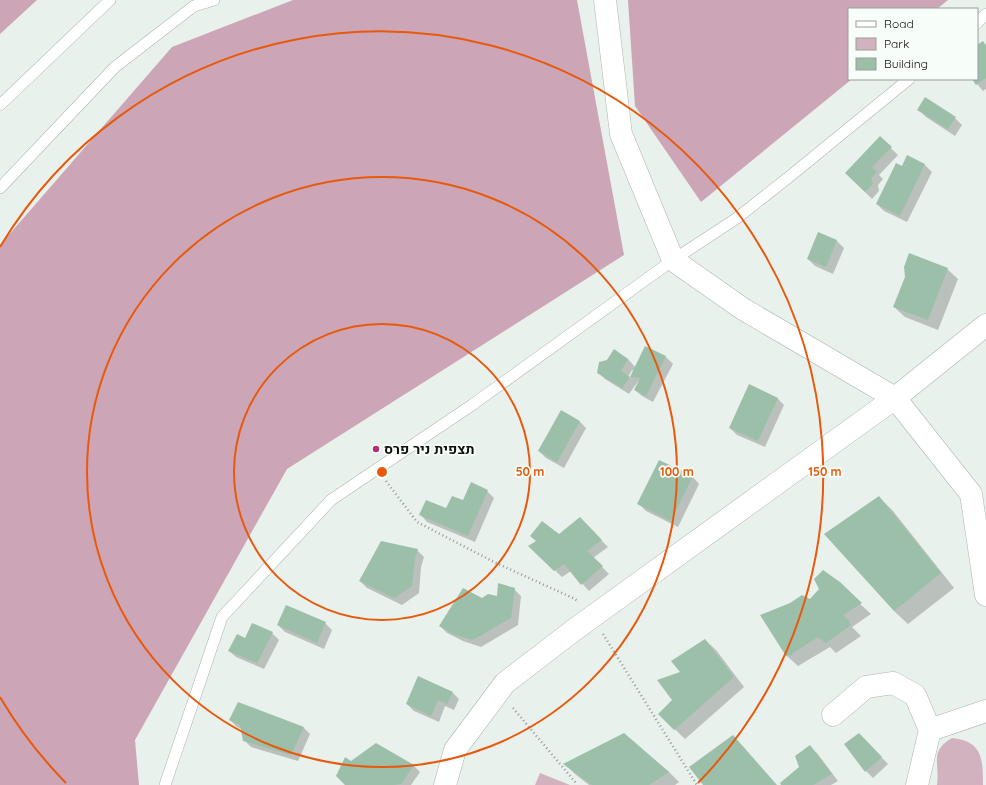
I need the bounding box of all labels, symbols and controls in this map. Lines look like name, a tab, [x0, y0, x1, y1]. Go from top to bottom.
legend	[848, 8, 978, 80]
text: Road	[884, 16, 914, 31]
text: Park	[884, 36, 909, 51]
text: Building	[884, 56, 928, 71]
place label: תצפית ניר פרס	[384, 440, 475, 458]
marker: תצפית ניר פרס	[371, 444, 381, 454]
text: 50 m	[516, 464, 544, 479]
text: 100 m	[660, 464, 694, 479]
text: 150 m	[808, 464, 842, 479]
centre of rings	[375, 465, 389, 479]

